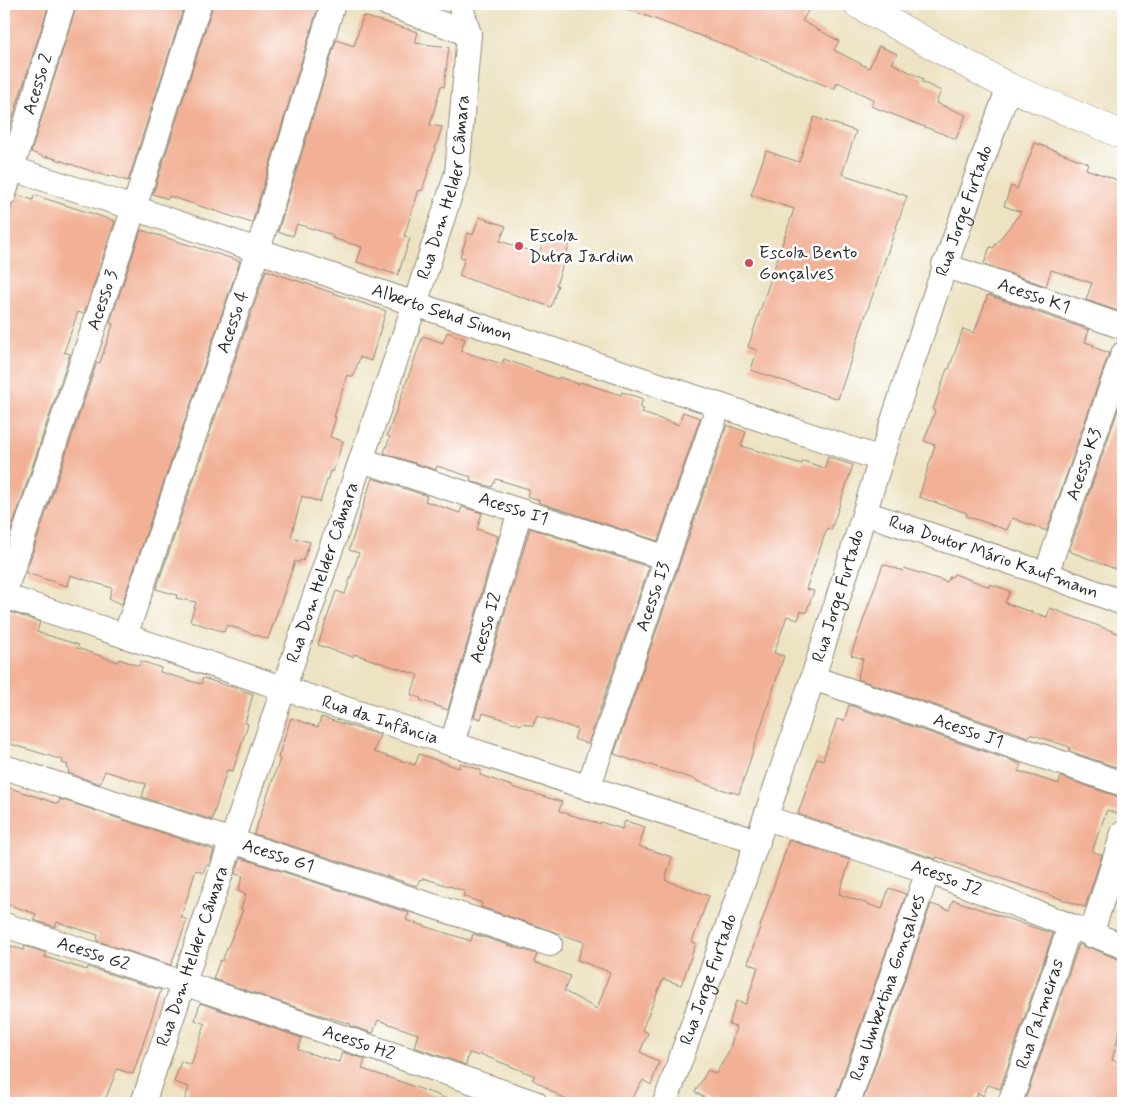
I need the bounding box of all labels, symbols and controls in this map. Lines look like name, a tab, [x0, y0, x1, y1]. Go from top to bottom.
street label: Acesso 2	[17, 50, 59, 118]
street label: Rua Dom Helder Câmara	[412, 94, 476, 283]
street label: Rua Jorge Furtado	[930, 142, 999, 280]
place label: Escola Dutra Jardim	[529, 224, 634, 269]
marker: Escola Dutra Jardim	[513, 240, 525, 252]
place label: Escola Bento Gonçalves	[759, 241, 857, 286]
marker: Escola Bento Gonçalves	[743, 257, 755, 269]
street label: Acesso 3	[82, 267, 124, 334]
street label: Acesso K1	[994, 272, 1073, 320]
street label: Alberto Sehd Simon	[368, 278, 516, 348]
street label: Acesso 4	[211, 288, 255, 357]
street label: Acesso K3	[1061, 425, 1108, 504]
street label: Rua Dom Helder Câmara	[281, 479, 365, 666]
street label: Acesso I1	[476, 486, 551, 531]
street label: Rua Doutor Mário Kaufmann	[885, 510, 1102, 605]
street label: Rua Jorge Furtado	[807, 527, 871, 665]
street label: Acesso I3	[630, 559, 676, 635]
street label: Acesso I2	[464, 590, 508, 666]
street label: Rua da Infância	[319, 690, 441, 751]
street label: Acesso J1	[930, 708, 1006, 754]
street label: Acesso G1	[239, 833, 317, 879]
street label: Acesso J2	[908, 854, 985, 902]
street label: Rua Dom Helder Câmara	[151, 863, 235, 1050]
street label: Rua Umbertina Gonçalves	[844, 891, 931, 1084]
street label: Rua Jorge Furtado	[675, 911, 743, 1049]
street label: Acesso G2	[54, 931, 133, 977]
street label: Rua Palmeiras	[1010, 956, 1070, 1072]
street label: Acesso H2	[320, 1020, 398, 1066]

